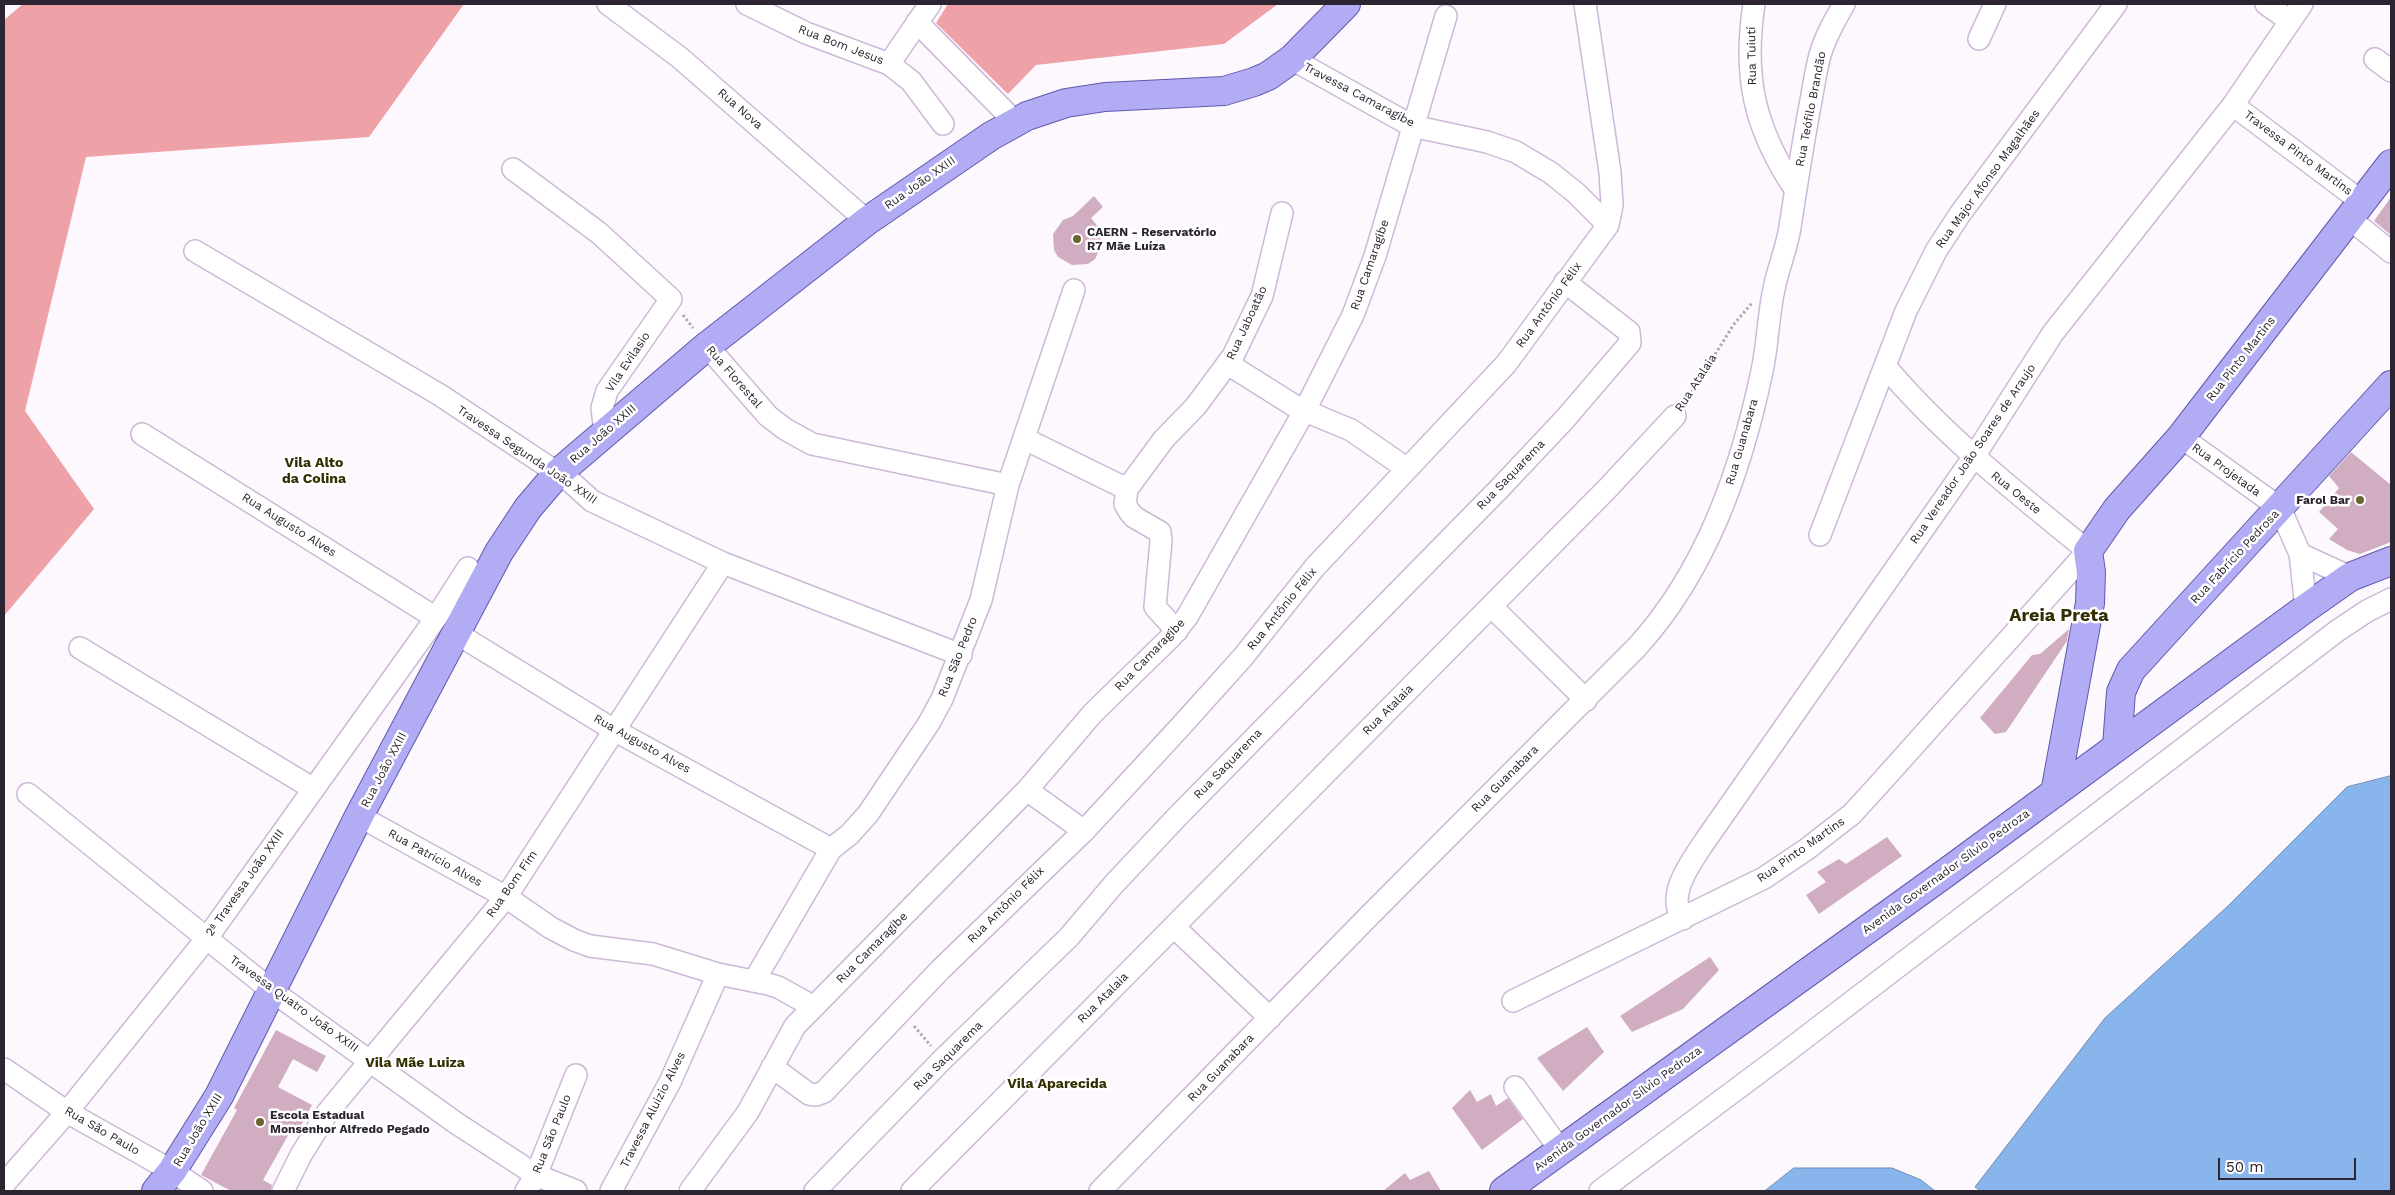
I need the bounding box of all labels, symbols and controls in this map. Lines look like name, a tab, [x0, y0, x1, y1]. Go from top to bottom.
street label: Rua Bom Jesus	[796, 22, 886, 68]
street label: Rua Tuiutí	[1744, 26, 1760, 86]
street label: Rua Teófilo Brandão	[1793, 50, 1829, 168]
street label: Travessa Camaragibe	[1301, 60, 1417, 130]
street label: Rua Nova	[715, 86, 765, 132]
street label: Rua Major Afonso Magalhães	[1933, 107, 2043, 251]
street label: Travessa Pinto Martins	[2241, 108, 2355, 198]
street label: Rua João XXIII	[882, 153, 958, 213]
street label: Rua Camaragibe	[1348, 218, 1392, 312]
place label: CAERN - Reservatório R7 Mãe Luíza	[1087, 225, 1216, 253]
marker: CAERN - Reservatório R7 Mãe Luíza	[1071, 233, 1083, 245]
street label: Rua Antônio Félix	[1513, 259, 1585, 351]
street label: Rua Jaboatão	[1224, 284, 1270, 362]
street label: Rua Pinto Martins	[2203, 314, 2279, 404]
street label: Vila Evilasio	[603, 329, 653, 395]
street label: Rua Florestal	[703, 343, 765, 411]
street label: Rua Atalaia	[1672, 351, 1720, 415]
street label: Rua Vereador João Soares de Araujo	[1907, 361, 2039, 547]
street label: Rua Guanabara	[1723, 397, 1761, 487]
street label: Rua João XXIII	[567, 401, 639, 467]
street label: Travessa Segunda João XXIII	[454, 403, 600, 507]
street label: Rua Saquarema	[1474, 437, 1548, 513]
street label: Rua Projetada	[2189, 440, 2263, 500]
district label: Vila Alto da Colina	[282, 455, 346, 488]
street label: Rua Oeste	[1988, 468, 2044, 518]
street label: Rua Augusto Alves	[239, 490, 339, 560]
place label: Farol Bar	[2296, 493, 2350, 507]
marker: Farol Bar	[2354, 494, 2366, 506]
street label: Rua Fabrício Pedrosa	[2188, 507, 2282, 607]
street label: Rua Antônio Félix	[1244, 565, 1320, 653]
district label: Areia Preta	[2009, 605, 2109, 627]
street label: Rua São Pedro	[935, 615, 981, 699]
street label: Rua Camaragibe	[1112, 616, 1188, 694]
street label: Rua Atalaia	[1360, 682, 1416, 738]
street label: Rua Augusto Alves	[591, 711, 693, 777]
street label: Rua Saquarema	[1191, 726, 1265, 802]
street label: Rua João XXIII	[358, 730, 410, 810]
street label: Rua Guanabara	[1468, 742, 1542, 816]
street label: Avenida Governador Sílvio Pedroza	[1860, 806, 2032, 938]
street label: Rua Pinto Martins	[1754, 814, 1848, 886]
street label: Rua Patricio Alves	[386, 826, 484, 890]
street label: 2ª Travessa João XXIII	[203, 827, 287, 939]
street label: Rua Bom Fim	[484, 848, 540, 920]
street label: Rua Antônio Félix	[965, 864, 1047, 946]
street label: Rua Camaragibe	[833, 909, 911, 987]
street label: Travessa Quatro João XXIII	[227, 952, 361, 1056]
street label: Rua Atalaia	[1075, 970, 1131, 1026]
street label: Rua Saquarema	[910, 1018, 986, 1094]
street label: Rua Guanabara	[1185, 1031, 1257, 1105]
street label: Avenida Governador Sílvio Pedroza	[1532, 1043, 1704, 1175]
street label: Travessa Aluizio Alves	[617, 1050, 689, 1170]
district label: Vila Mãe Luiza	[365, 1055, 465, 1071]
district label: Vila Aparecida	[1007, 1076, 1107, 1092]
street label: Rua João XXIII	[170, 1091, 226, 1169]
street label: Rua São Paulo	[530, 1092, 574, 1176]
street label: Rua São Paulo	[62, 1104, 142, 1158]
place label: Escola Estadual Monsenhor Alfredo Pegado	[270, 1108, 430, 1136]
marker: Escola Estadual Monsenhor Alfredo Pegado	[254, 1116, 266, 1128]
scale bar	[2220, 1148, 2358, 1180]
text: 50 m	[2226, 1158, 2263, 1176]

